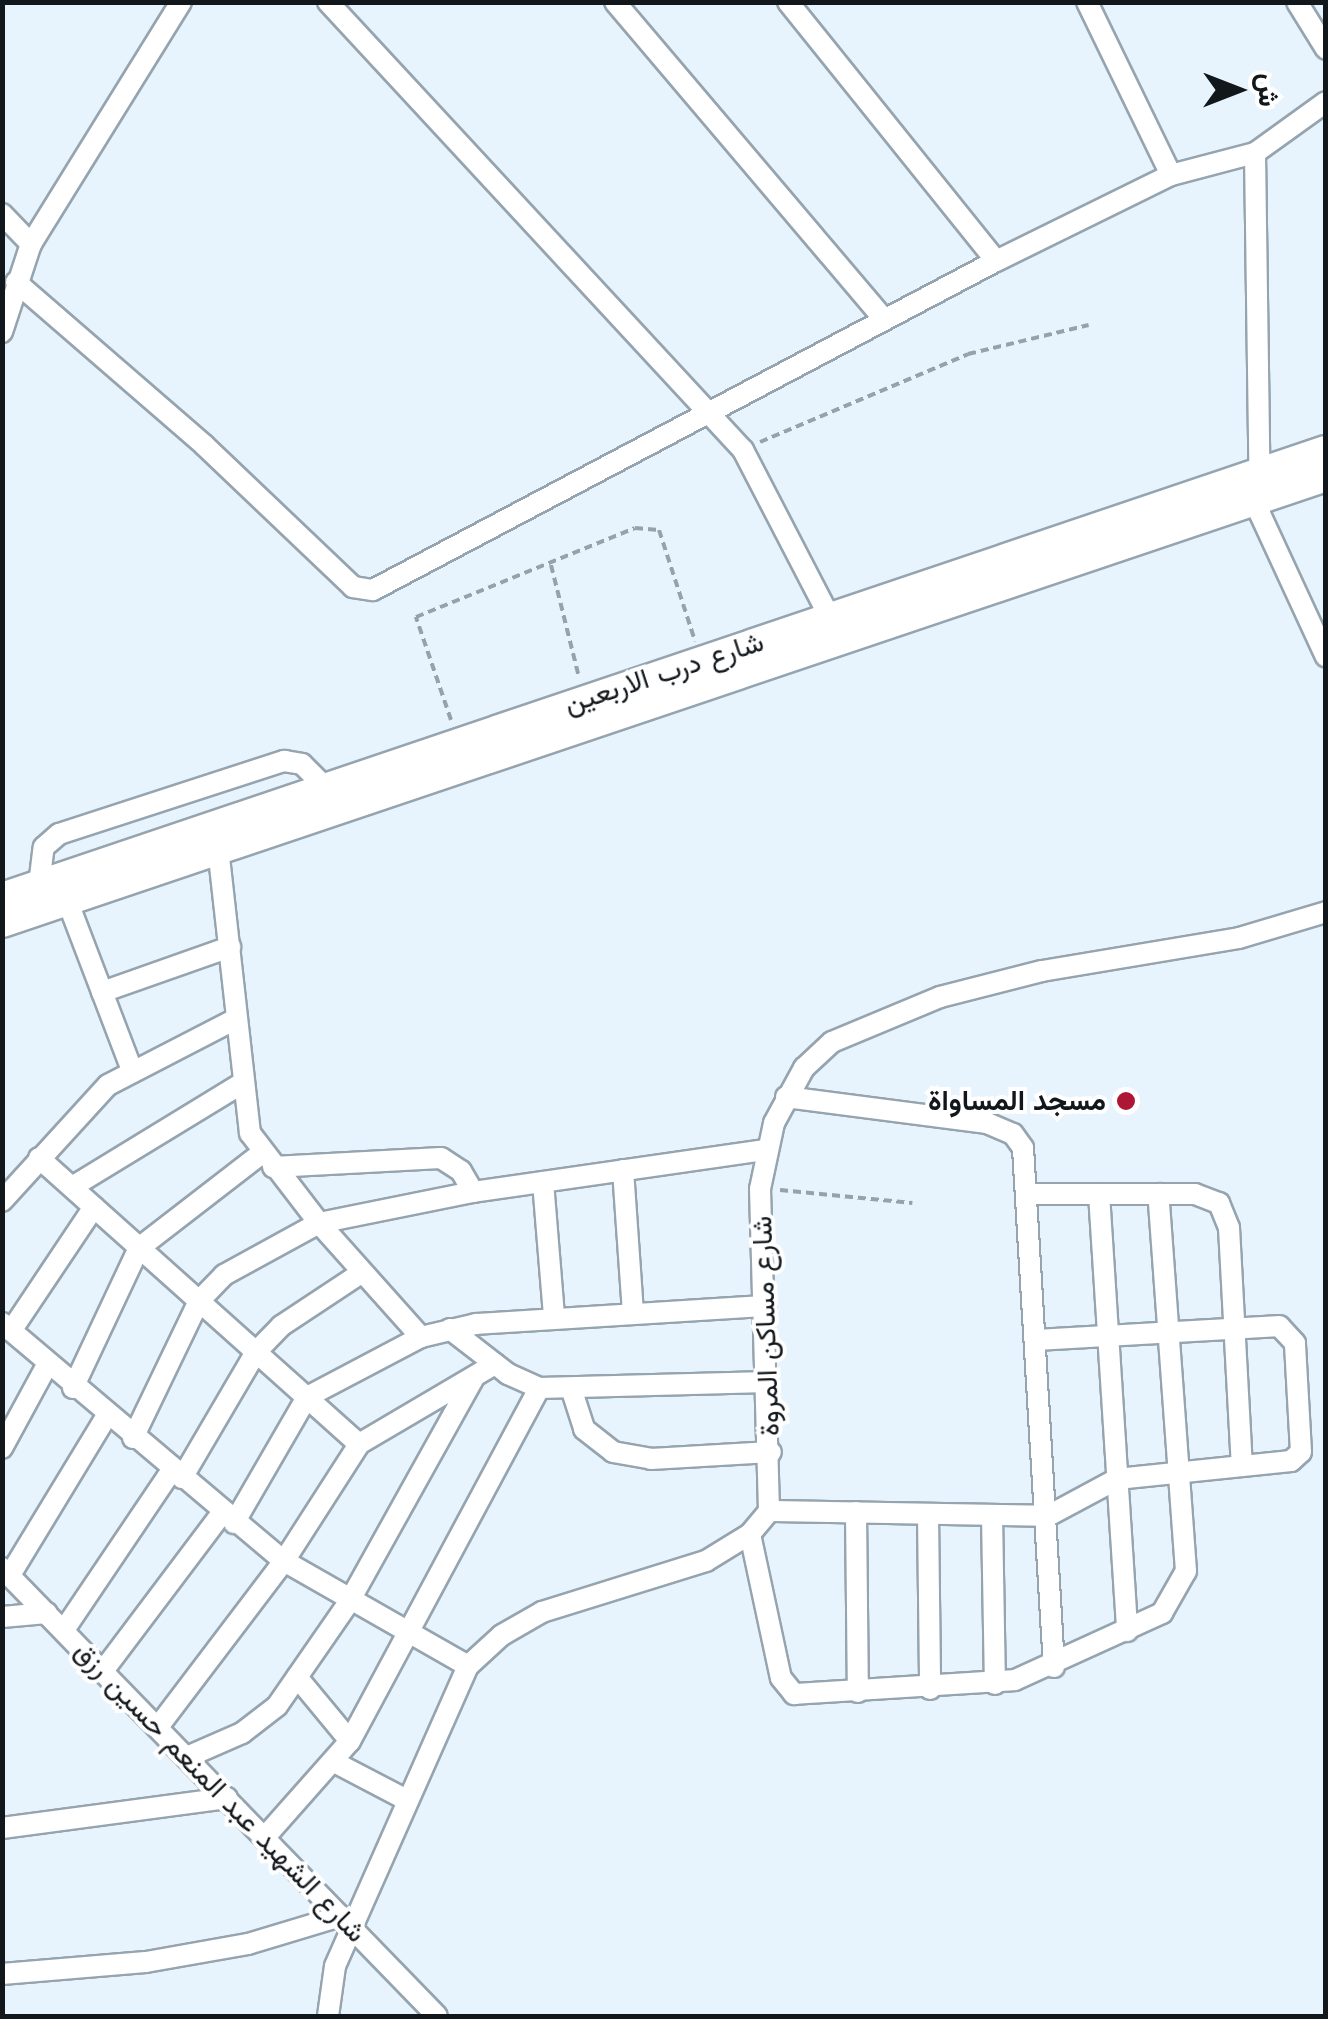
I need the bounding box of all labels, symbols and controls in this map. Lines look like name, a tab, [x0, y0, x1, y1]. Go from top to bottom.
north arrow	[1188, 40, 1288, 140]
text: ش	[1252, 73, 1285, 107]
street label: شارع درب الاربعين	[560, 625, 768, 721]
place label: مسجد المساواة	[928, 1084, 1106, 1118]
marker: مسجد المساواة	[1115, 1090, 1137, 1112]
street label: شارع مساكن المروة	[745, 1215, 787, 1437]
street label: شارع الشهيد عبد المنعم حسين رزق	[67, 1635, 373, 1949]

